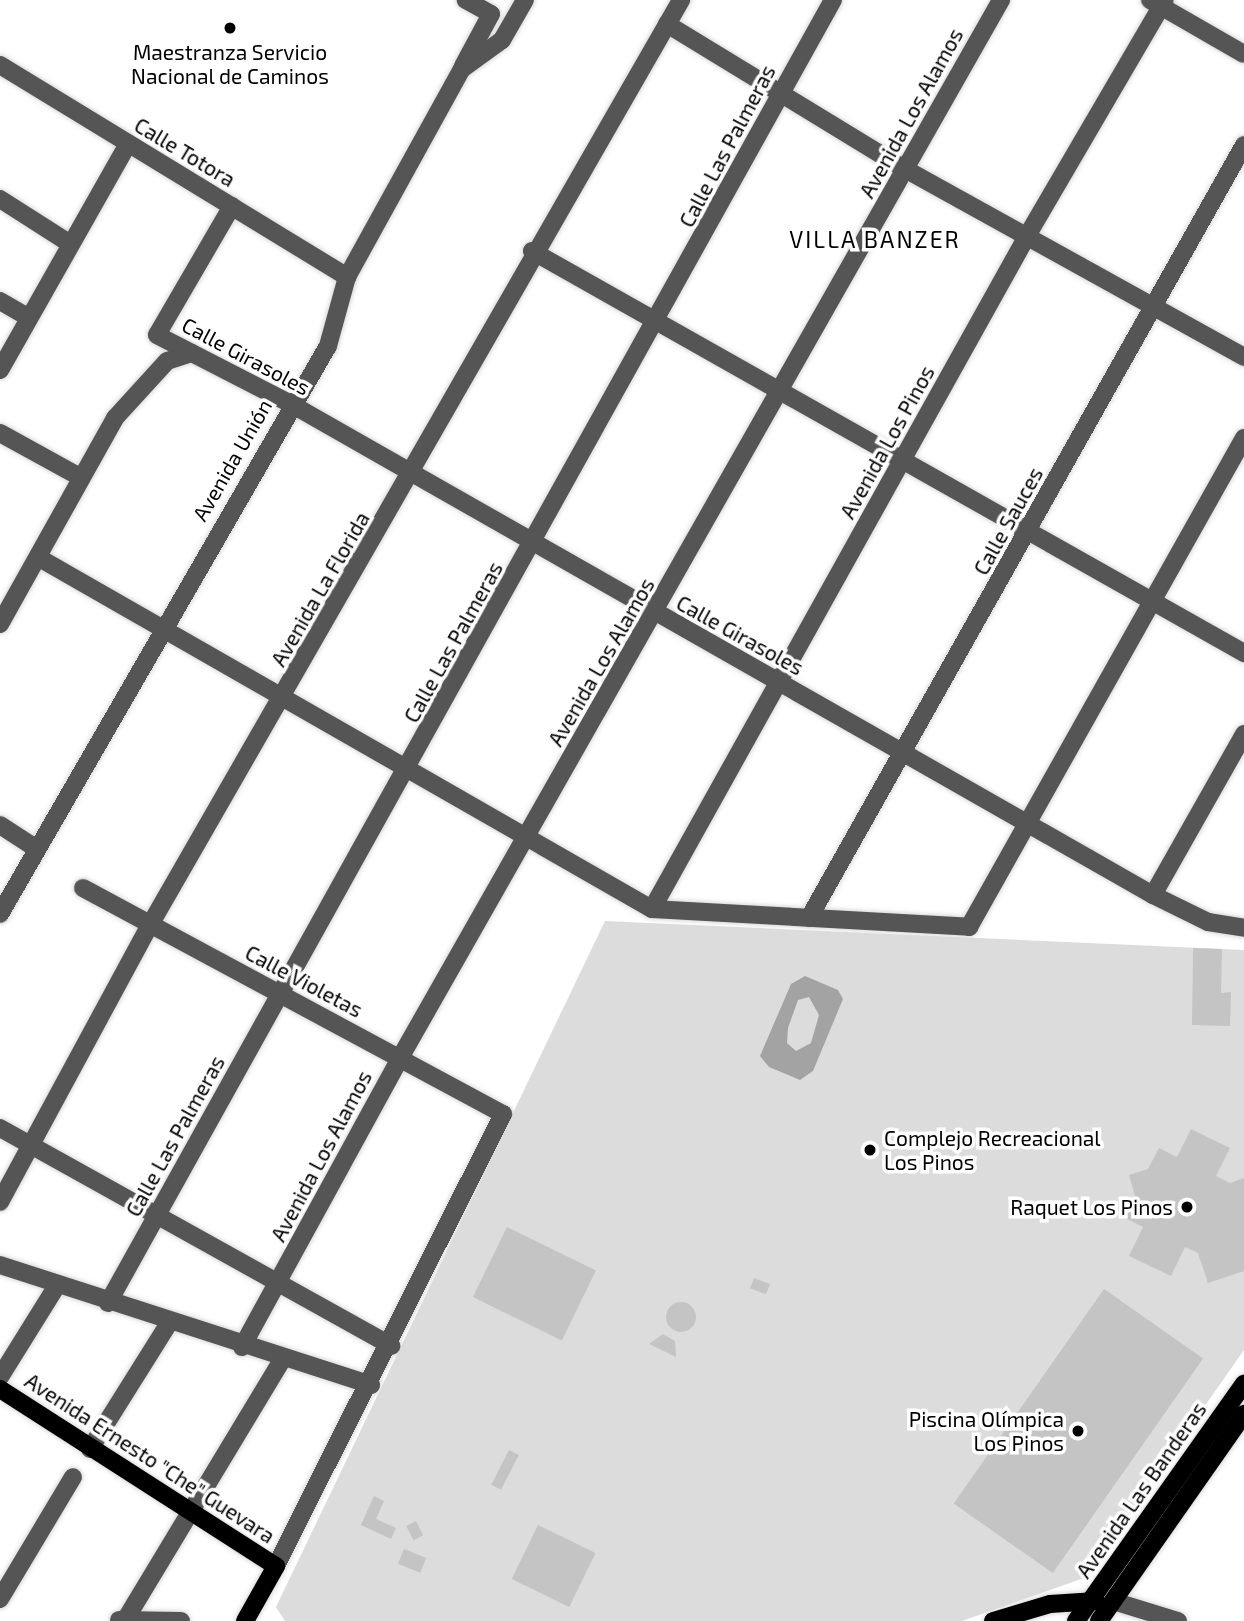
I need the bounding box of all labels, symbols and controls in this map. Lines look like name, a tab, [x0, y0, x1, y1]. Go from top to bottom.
marker: Maestranza Servicio Nacional de Caminos	[222, 20, 238, 36]
street label: Avenida Los Alamos	[854, 24, 968, 202]
place label: Maestranza Servicio Nacional de Caminos	[131, 39, 329, 89]
street label: Calle Las Palmeras	[674, 61, 780, 231]
street label: Calle Totora	[130, 112, 240, 192]
district label: VILLA BANZER	[790, 225, 960, 253]
street label: Calle Girasoles	[178, 312, 314, 400]
street label: Avenida Los Pinos	[835, 361, 939, 523]
street label: Avenida Unión	[187, 395, 277, 525]
street label: Calle Sauces	[968, 463, 1048, 579]
street label: Avenida La Florida	[266, 507, 374, 671]
street label: Calle Las Palmeras	[398, 557, 508, 727]
street label: Avenida Los Alamos	[542, 573, 660, 751]
street label: Calle Girasoles	[672, 590, 808, 680]
street label: Calle Violetas	[241, 939, 367, 1023]
street label: Calle Las Palmeras	[120, 1051, 230, 1221]
street label: Avenida Los Alamos	[265, 1066, 377, 1246]
place label: Complejo Recreacional Los Pinos	[884, 1125, 1101, 1175]
marker: Complejo Recreacional Los Pinos	[862, 1142, 878, 1158]
place label: Raquet Los Pinos	[1010, 1194, 1173, 1220]
marker: Raquet Los Pinos	[1179, 1199, 1195, 1215]
street label: Avenida Ernesto "Che" Guevara	[20, 1368, 280, 1548]
street label: Avenida Las Banderas	[1071, 1397, 1211, 1583]
place label: Piscina Olímpica Los Pinos	[909, 1406, 1064, 1456]
marker: Piscina Olímpica Los Pinos	[1070, 1423, 1086, 1439]

